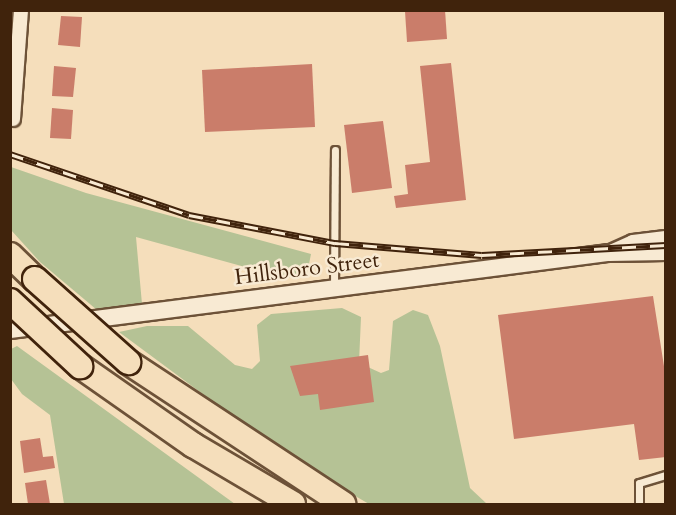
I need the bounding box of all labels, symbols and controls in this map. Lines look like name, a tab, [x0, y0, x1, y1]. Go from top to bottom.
street label: Hillsboro Street	[233, 247, 381, 291]

